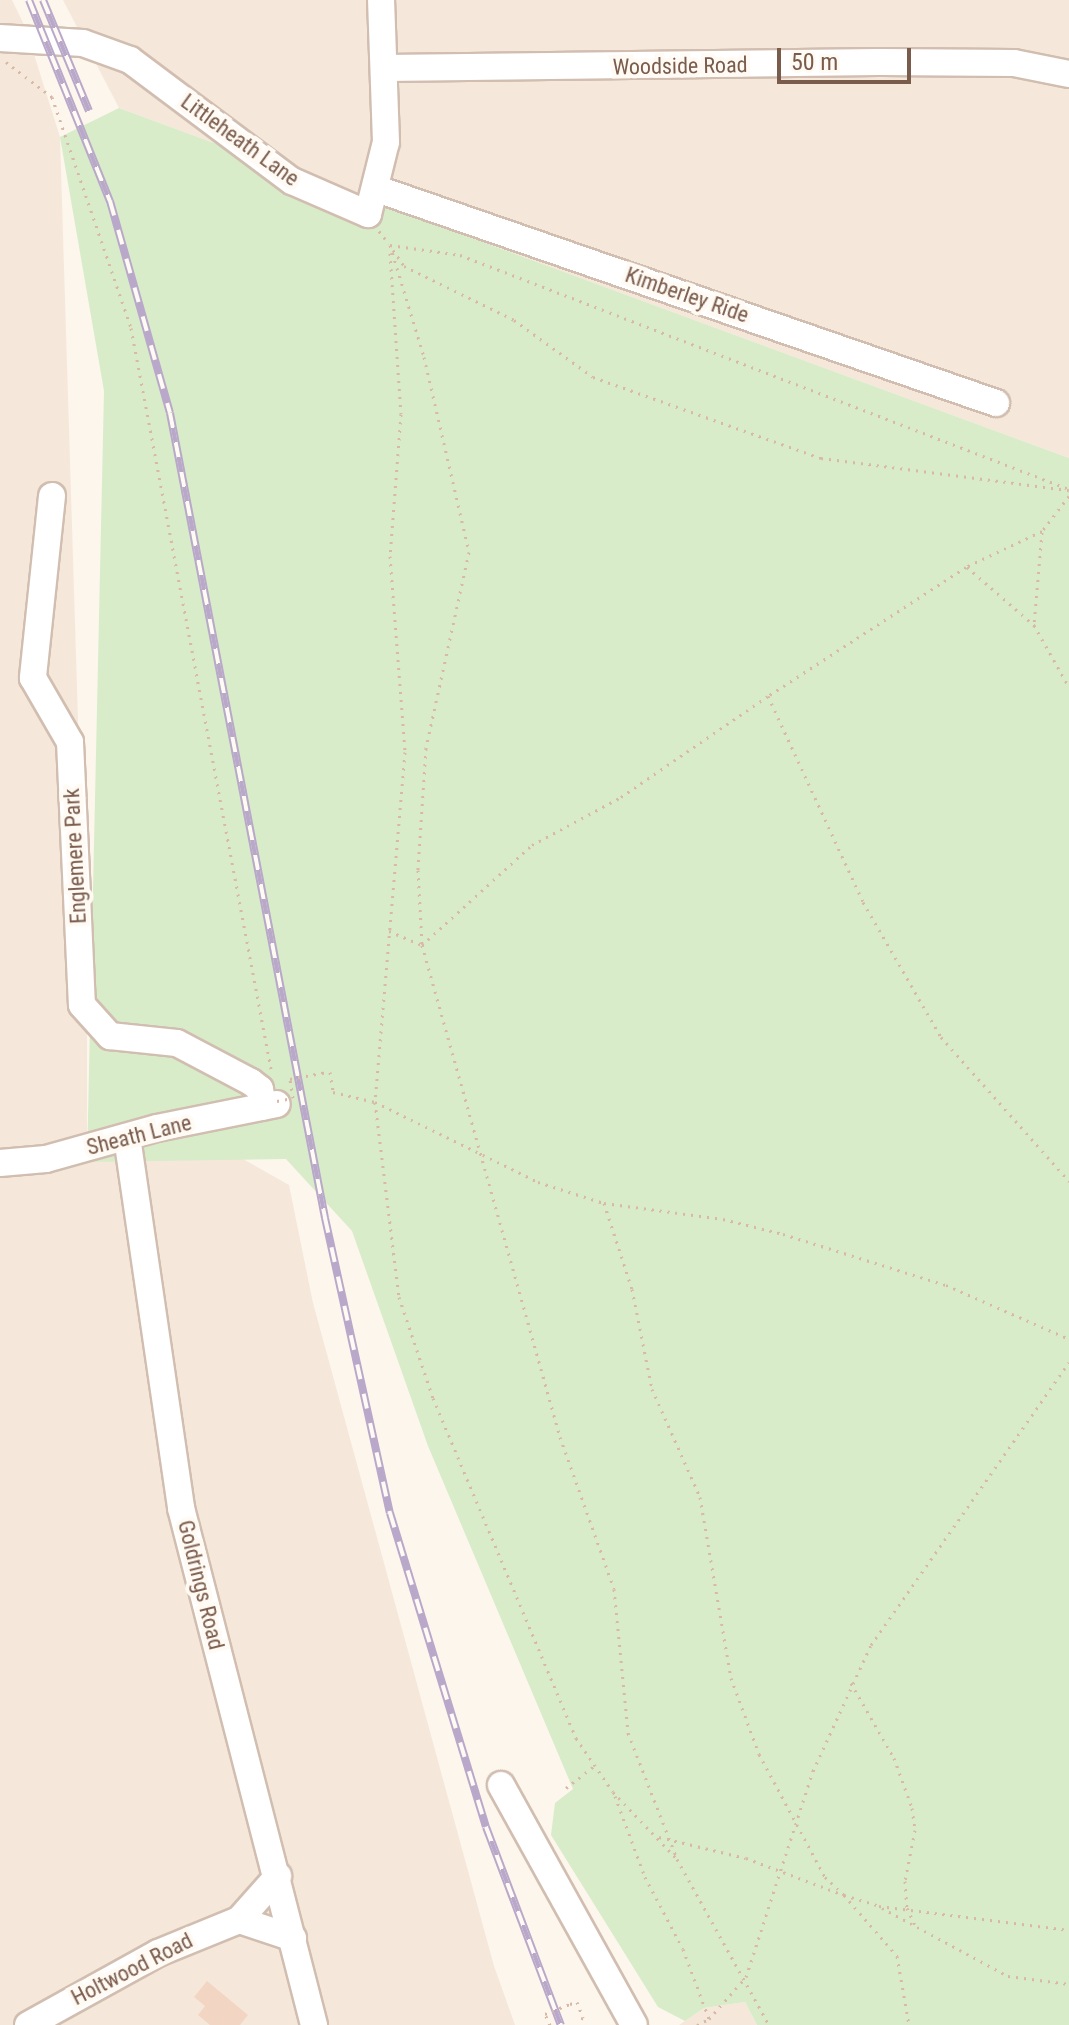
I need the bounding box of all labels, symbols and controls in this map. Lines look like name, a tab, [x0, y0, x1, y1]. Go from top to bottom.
scale bar	[781, 32, 915, 82]
text: 50 m	[791, 48, 838, 76]
street label: Woodside Road	[612, 52, 748, 80]
street label: Littleheath Lane	[176, 88, 304, 192]
street label: Kimberley Ride	[622, 262, 752, 328]
street label: Englemere Park	[58, 788, 92, 924]
street label: Sheath Lane	[84, 1109, 194, 1161]
street label: Goldrings Road	[172, 1518, 230, 1652]
street label: Holtwood Road	[67, 1927, 197, 2011]

